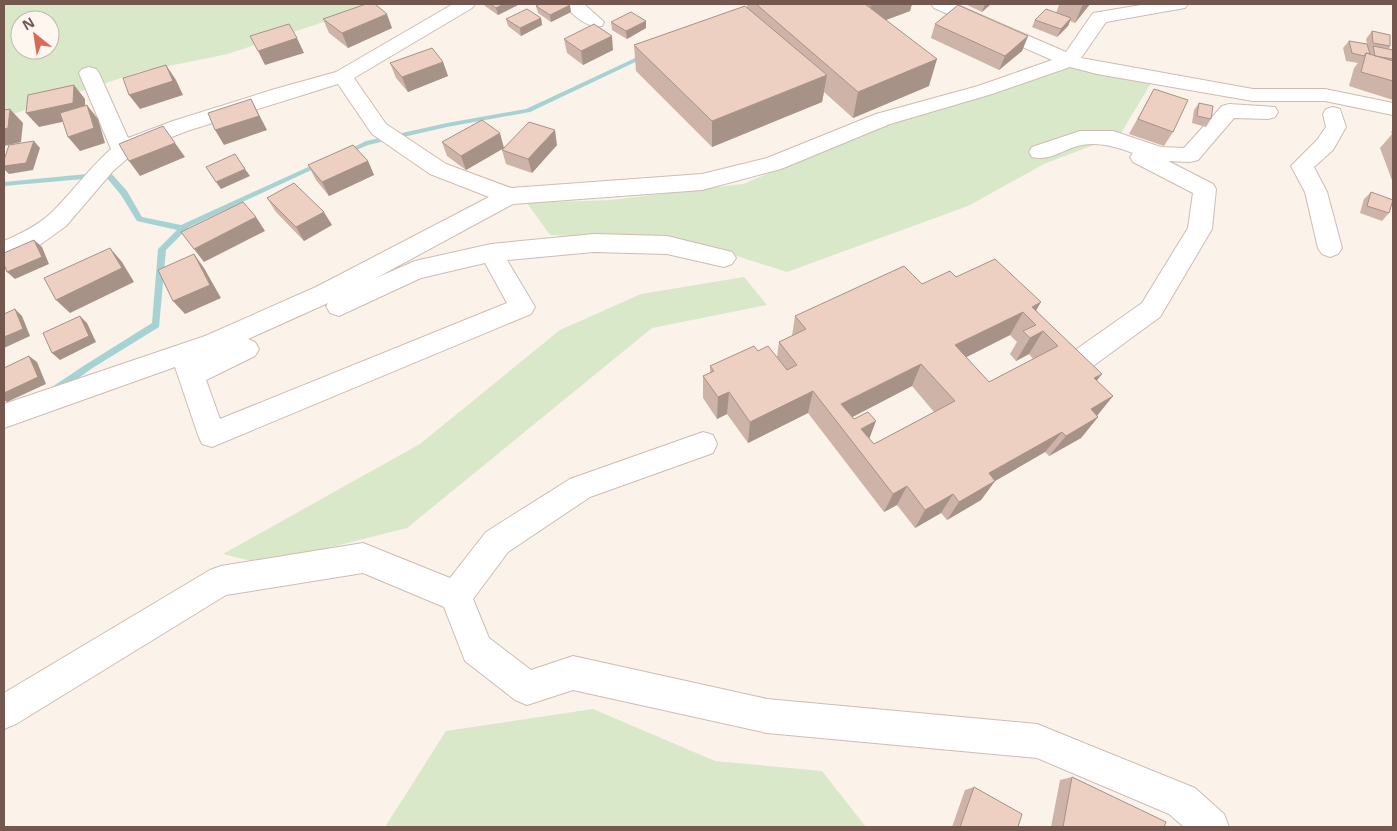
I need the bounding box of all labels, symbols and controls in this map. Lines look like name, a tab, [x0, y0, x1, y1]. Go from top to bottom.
north arrow	[10, 10, 60, 60]
text: N	[19, 12, 38, 34]

